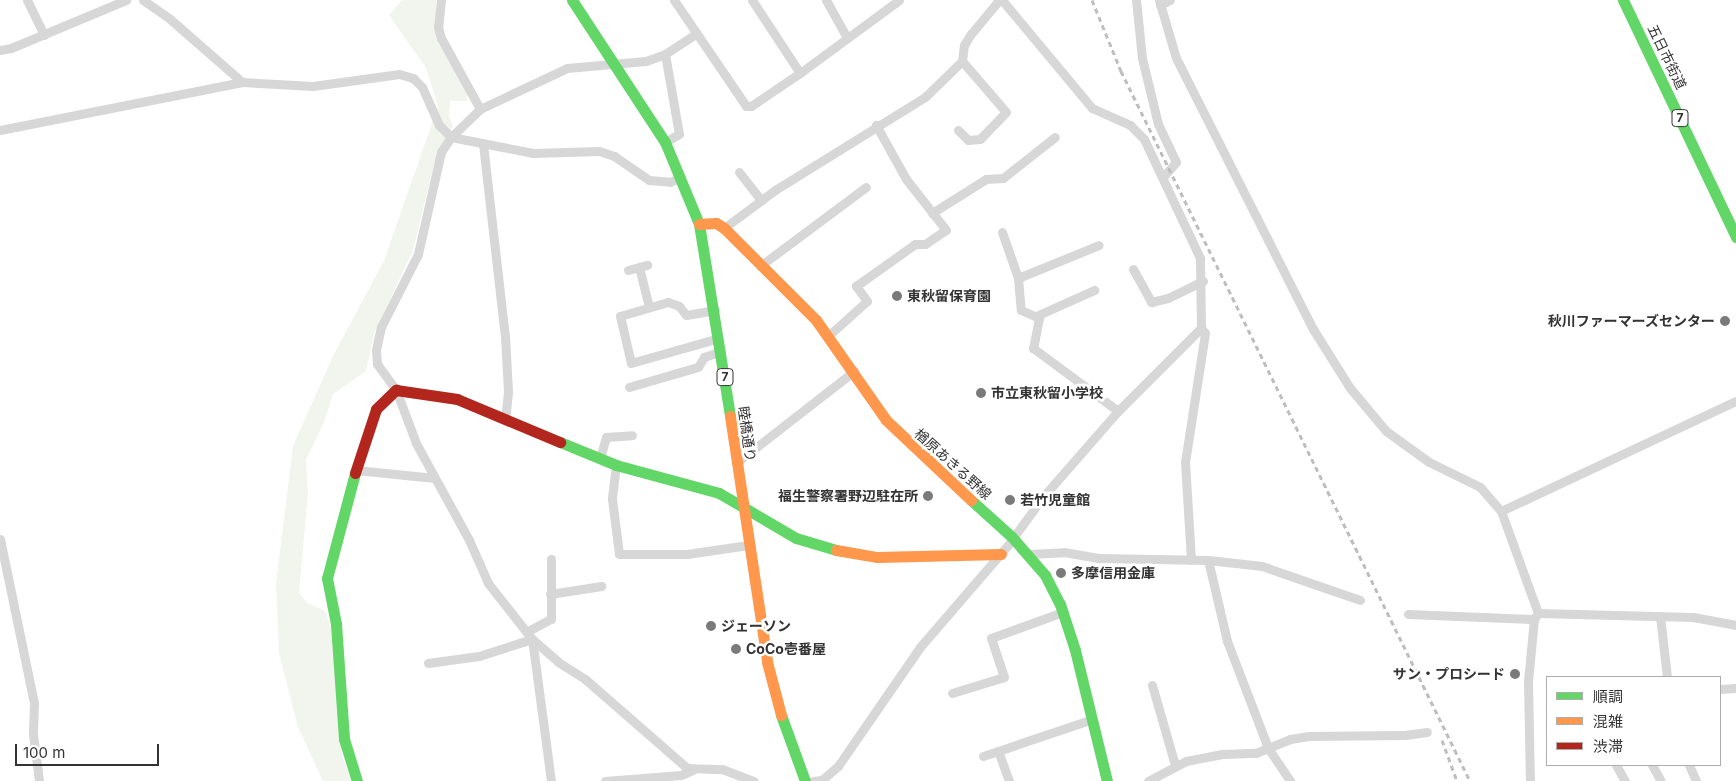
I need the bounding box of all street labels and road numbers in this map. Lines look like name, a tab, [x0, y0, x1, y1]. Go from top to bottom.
street label: 五日市街道	[1644, 22, 1690, 92]
road number: 7	[1671, 109, 1689, 128]
road number: 7	[716, 368, 734, 387]
street label: 睦橋通り	[735, 405, 759, 463]
street label: 楢原あきる野線	[911, 425, 995, 503]

